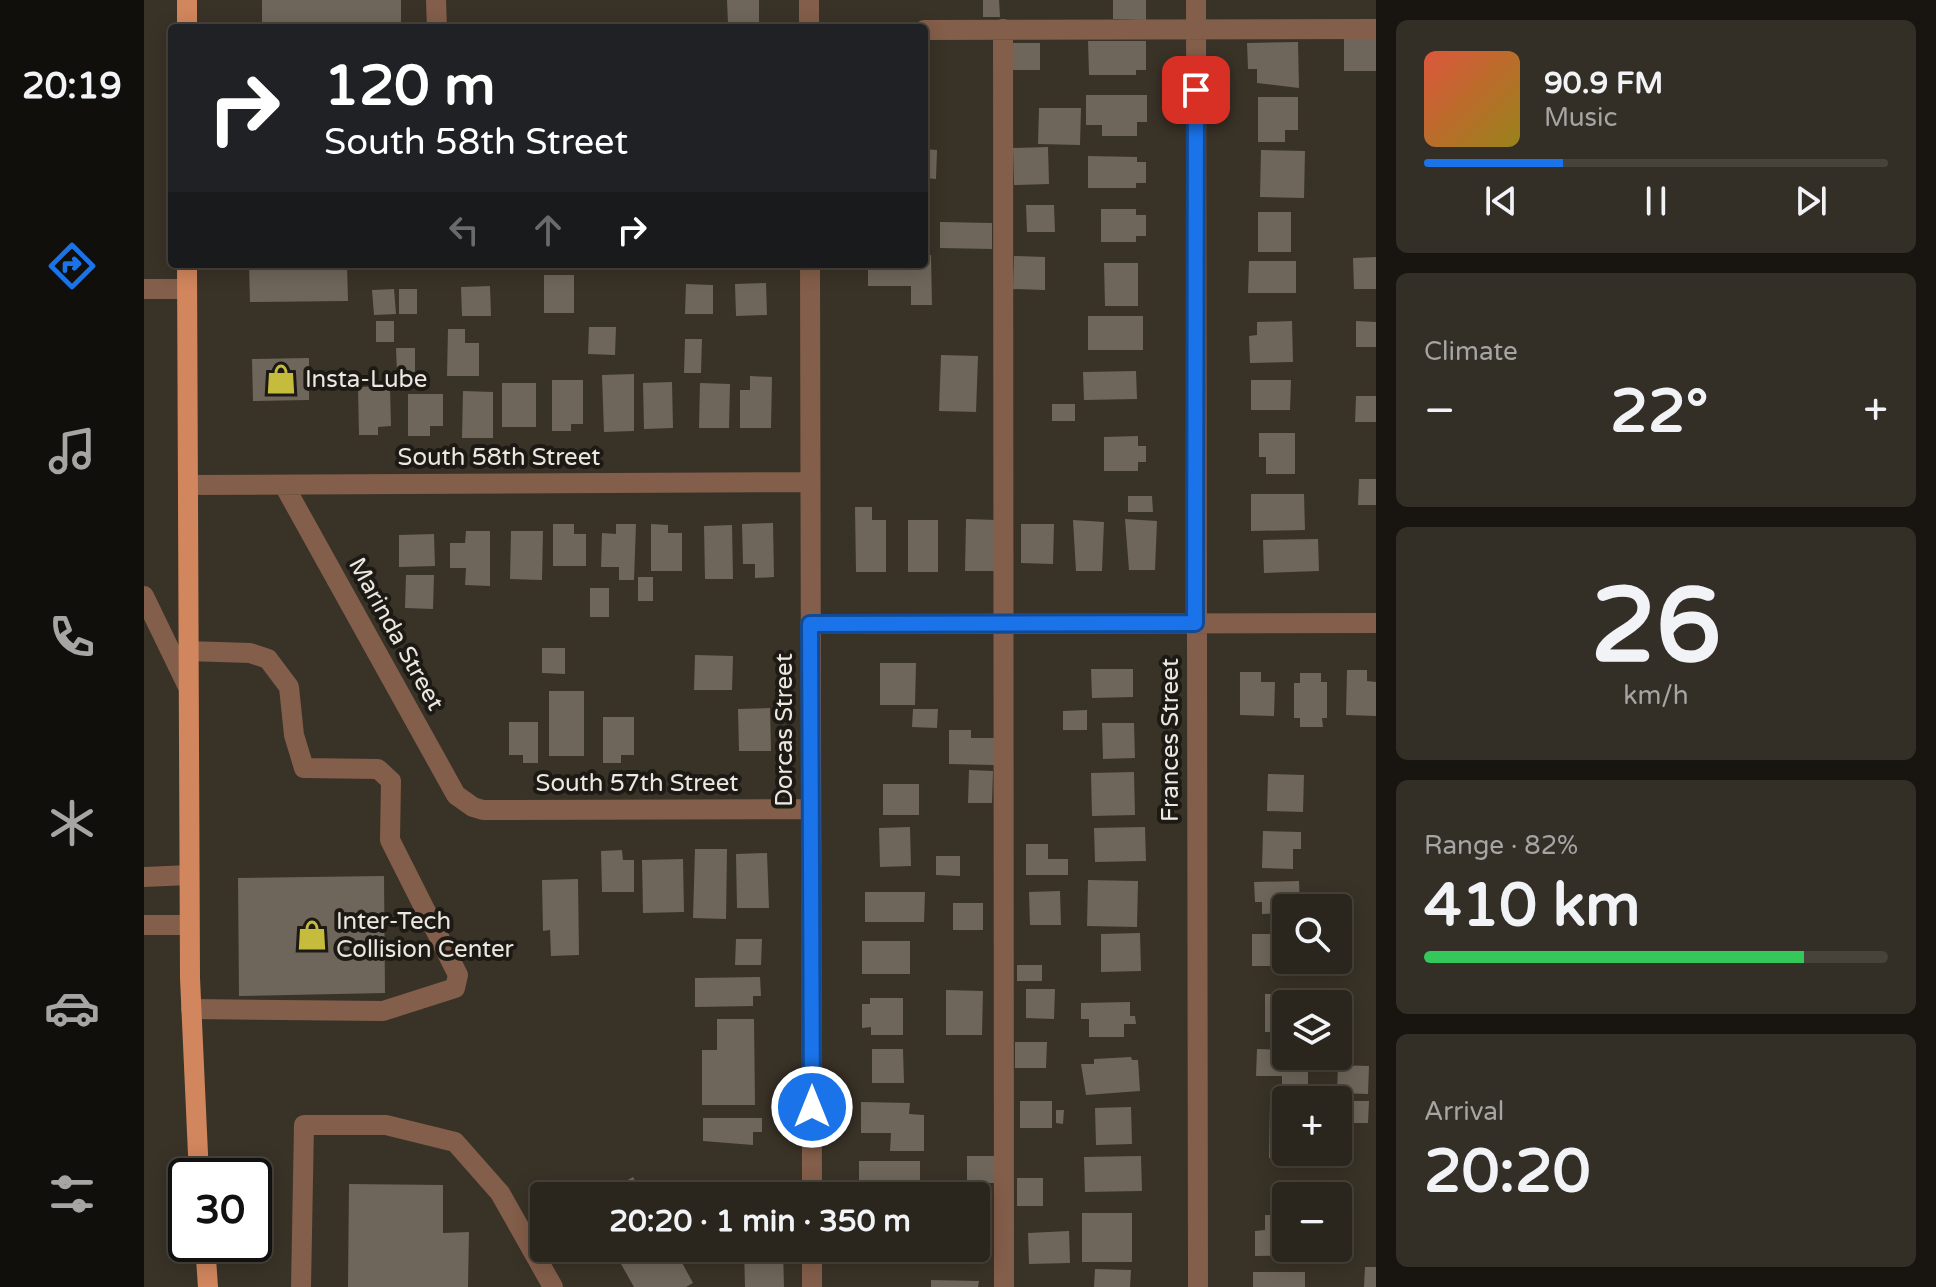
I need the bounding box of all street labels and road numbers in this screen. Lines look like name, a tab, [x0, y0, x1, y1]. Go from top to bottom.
street label: South 58th Street	[398, 443, 600, 472]
street label: Marinda Street	[342, 553, 450, 715]
street label: Dorcas Street	[770, 653, 799, 807]
street label: Frances Street	[1156, 658, 1185, 822]
street label: South 57th Street	[536, 769, 738, 798]

